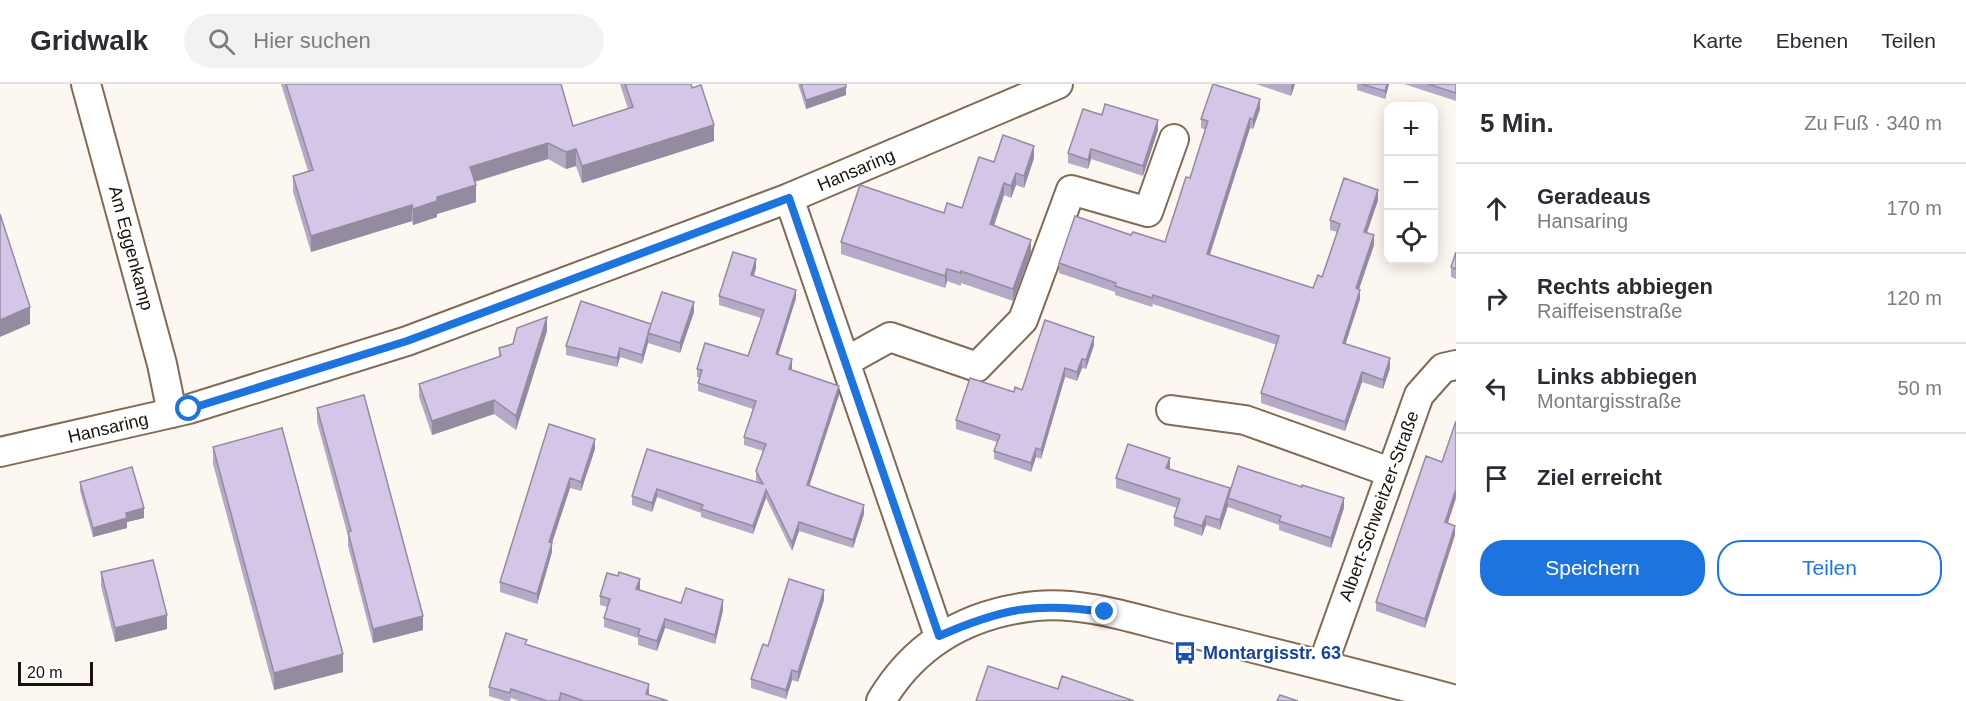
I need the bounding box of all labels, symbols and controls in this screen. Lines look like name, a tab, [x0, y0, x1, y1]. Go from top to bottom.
search box	[184, 14, 604, 68]
text: Gridwalk	[30, 25, 148, 56]
icon: search	[205, 25, 238, 58]
text: Hier suchen	[253, 28, 371, 53]
text: Karte	[1693, 29, 1743, 52]
text: Ebenen	[1776, 29, 1848, 52]
text: Teilen	[1881, 29, 1936, 52]
map controls	[1384, 102, 1438, 264]
button: +	[1384, 102, 1438, 156]
text: 5 Min.	[1480, 108, 1554, 138]
text: Zu Fuß · 340 m	[1804, 112, 1942, 134]
street label: Hansaring	[814, 145, 898, 195]
button: −	[1384, 156, 1438, 210]
street label: Am Eggenkamp	[105, 184, 157, 312]
text: Geradeaus	[1537, 184, 1651, 209]
icon: ahead	[1480, 192, 1513, 225]
text: 170 m	[1886, 197, 1942, 219]
button: locate	[1384, 210, 1438, 264]
text: Hansaring	[1537, 210, 1628, 232]
text: Rechts abbiegen	[1537, 274, 1713, 299]
icon: right	[1480, 282, 1513, 315]
text: 120 m	[1886, 287, 1942, 309]
text: Raiffeisenstraße	[1537, 300, 1682, 322]
text: Links abbiegen	[1537, 364, 1697, 389]
icon: left	[1480, 372, 1513, 405]
text: 50 m	[1898, 377, 1942, 399]
text: Montargisstraße	[1537, 390, 1682, 412]
route start	[175, 395, 201, 421]
street label: Albert-Schweitzer-Straße	[1335, 408, 1423, 604]
street label: Hansaring	[66, 409, 150, 447]
icon: arrive	[1480, 462, 1513, 495]
text: Ziel erreicht	[1537, 465, 1662, 490]
button: Speichern	[1480, 540, 1705, 596]
button: Teilen	[1717, 540, 1942, 596]
route end	[1091, 598, 1117, 624]
bus stop icon: Montargisstr. 63	[1172, 640, 1198, 666]
place label: Montargisstr. 63	[1203, 643, 1341, 663]
scale bar	[18, 659, 93, 686]
text: 20 m	[27, 664, 63, 681]

